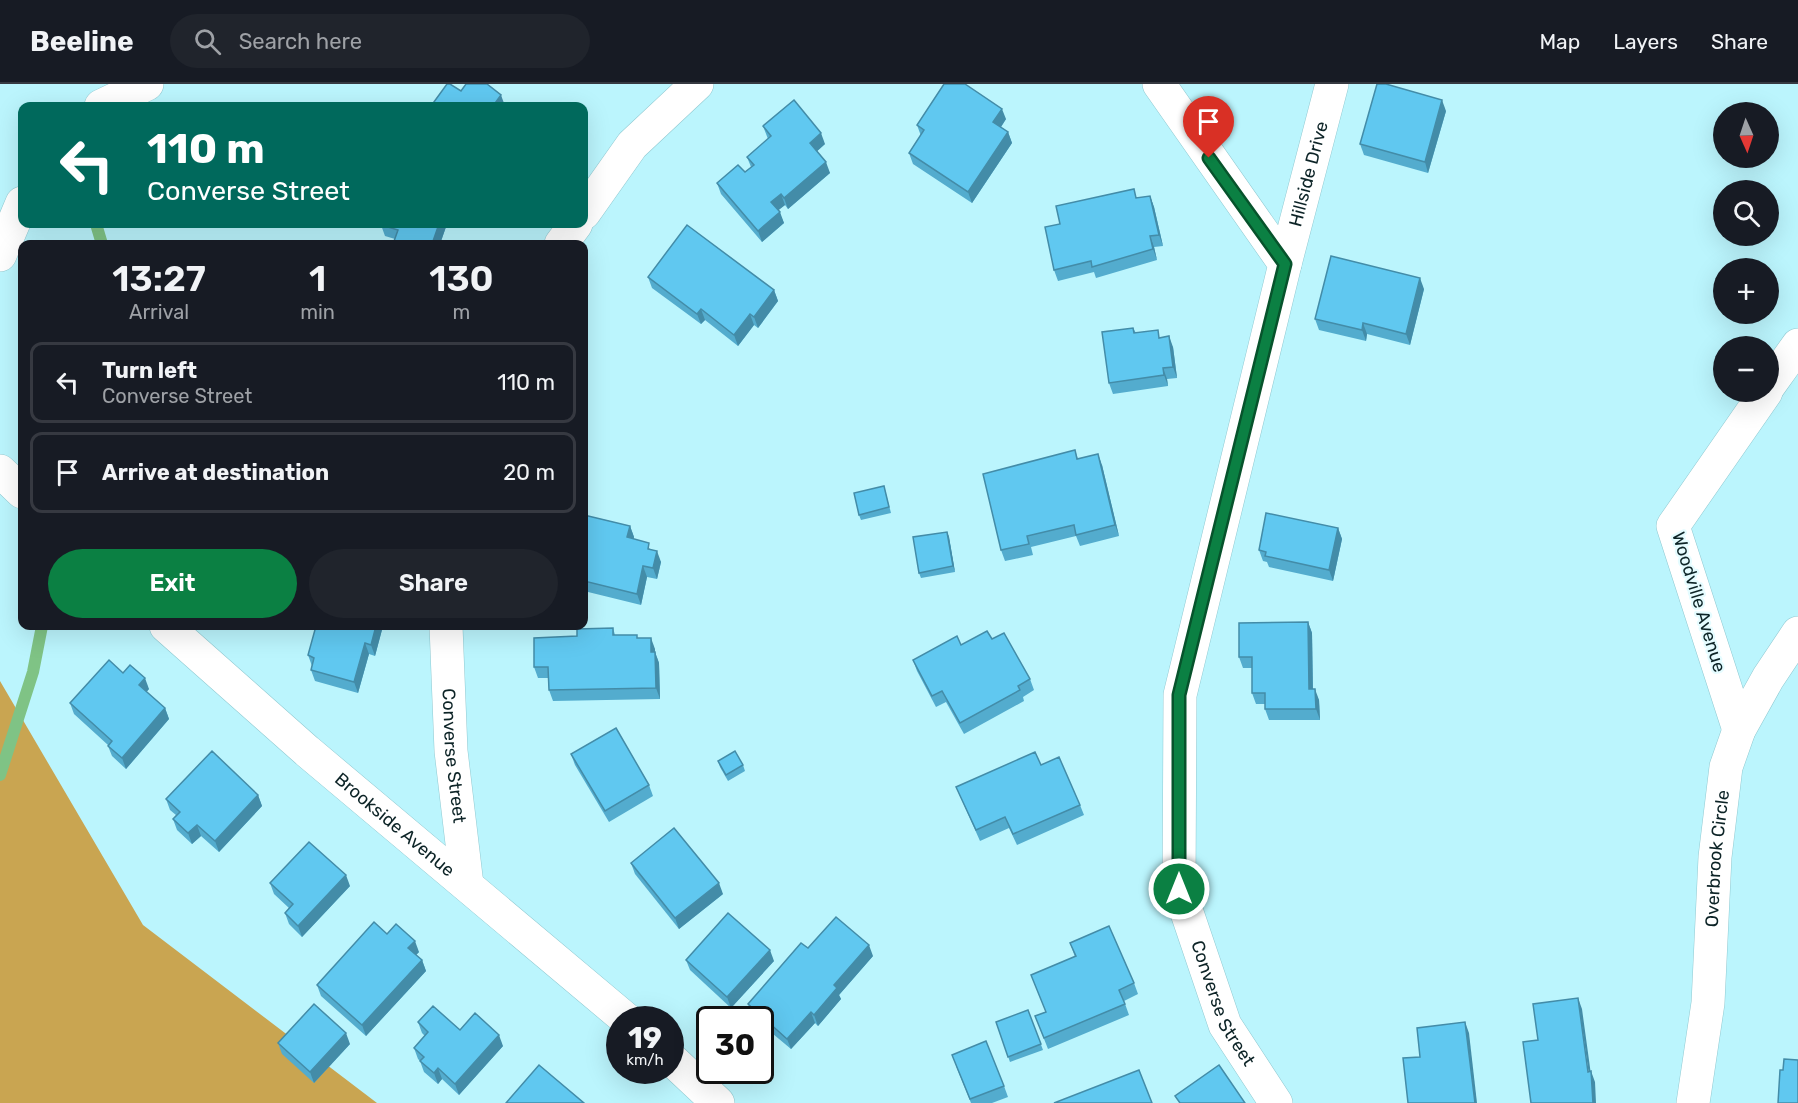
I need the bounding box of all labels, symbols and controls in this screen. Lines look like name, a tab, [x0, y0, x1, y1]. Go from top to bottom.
search box	[170, 14, 590, 68]
text: Beeline	[30, 25, 134, 58]
icon: search	[191, 25, 224, 58]
text: Search here	[239, 28, 362, 55]
text: Map	[1539, 29, 1580, 54]
text: Layers	[1613, 29, 1678, 54]
text: Share	[1711, 29, 1768, 54]
pin	[1183, 96, 1234, 158]
north arrow	[1713, 102, 1779, 168]
map controls	[1713, 102, 1779, 402]
icon: arrive	[1192, 105, 1225, 138]
street label: Hillside Drive	[1284, 119, 1333, 229]
text: 110 m	[147, 124, 265, 174]
icon: left	[48, 126, 126, 204]
text: Converse Street	[147, 175, 350, 207]
button: search	[1713, 180, 1779, 246]
text: 13:27	[112, 257, 206, 300]
text: 1	[309, 257, 326, 300]
text: 130	[429, 257, 494, 300]
button: +	[1713, 258, 1779, 324]
text: Arrival	[129, 300, 189, 324]
text: min	[300, 300, 335, 324]
text: m	[453, 300, 470, 324]
button: −	[1713, 336, 1779, 402]
text: Turn left	[102, 357, 197, 384]
icon: left	[51, 366, 84, 399]
text: 110 m	[497, 369, 555, 396]
text: Converse Street	[102, 384, 252, 408]
icon: arrive	[51, 456, 84, 489]
text: Arrive at destination	[102, 459, 329, 486]
text: 20 m	[503, 459, 555, 486]
street label: Woodville Avenue	[1667, 529, 1731, 675]
button: Exit	[48, 549, 297, 618]
button: Share	[309, 549, 558, 618]
street label: Converse Street	[437, 688, 471, 824]
street label: Brookside Avenue	[330, 768, 459, 881]
street label: Overbrook Circle	[1701, 789, 1734, 928]
position arrow	[1147, 857, 1211, 921]
street label: Converse Street	[1186, 938, 1260, 1070]
speed limit sign: 30	[696, 1006, 774, 1084]
text: 19	[628, 1020, 662, 1056]
text: km/h	[626, 1051, 664, 1069]

